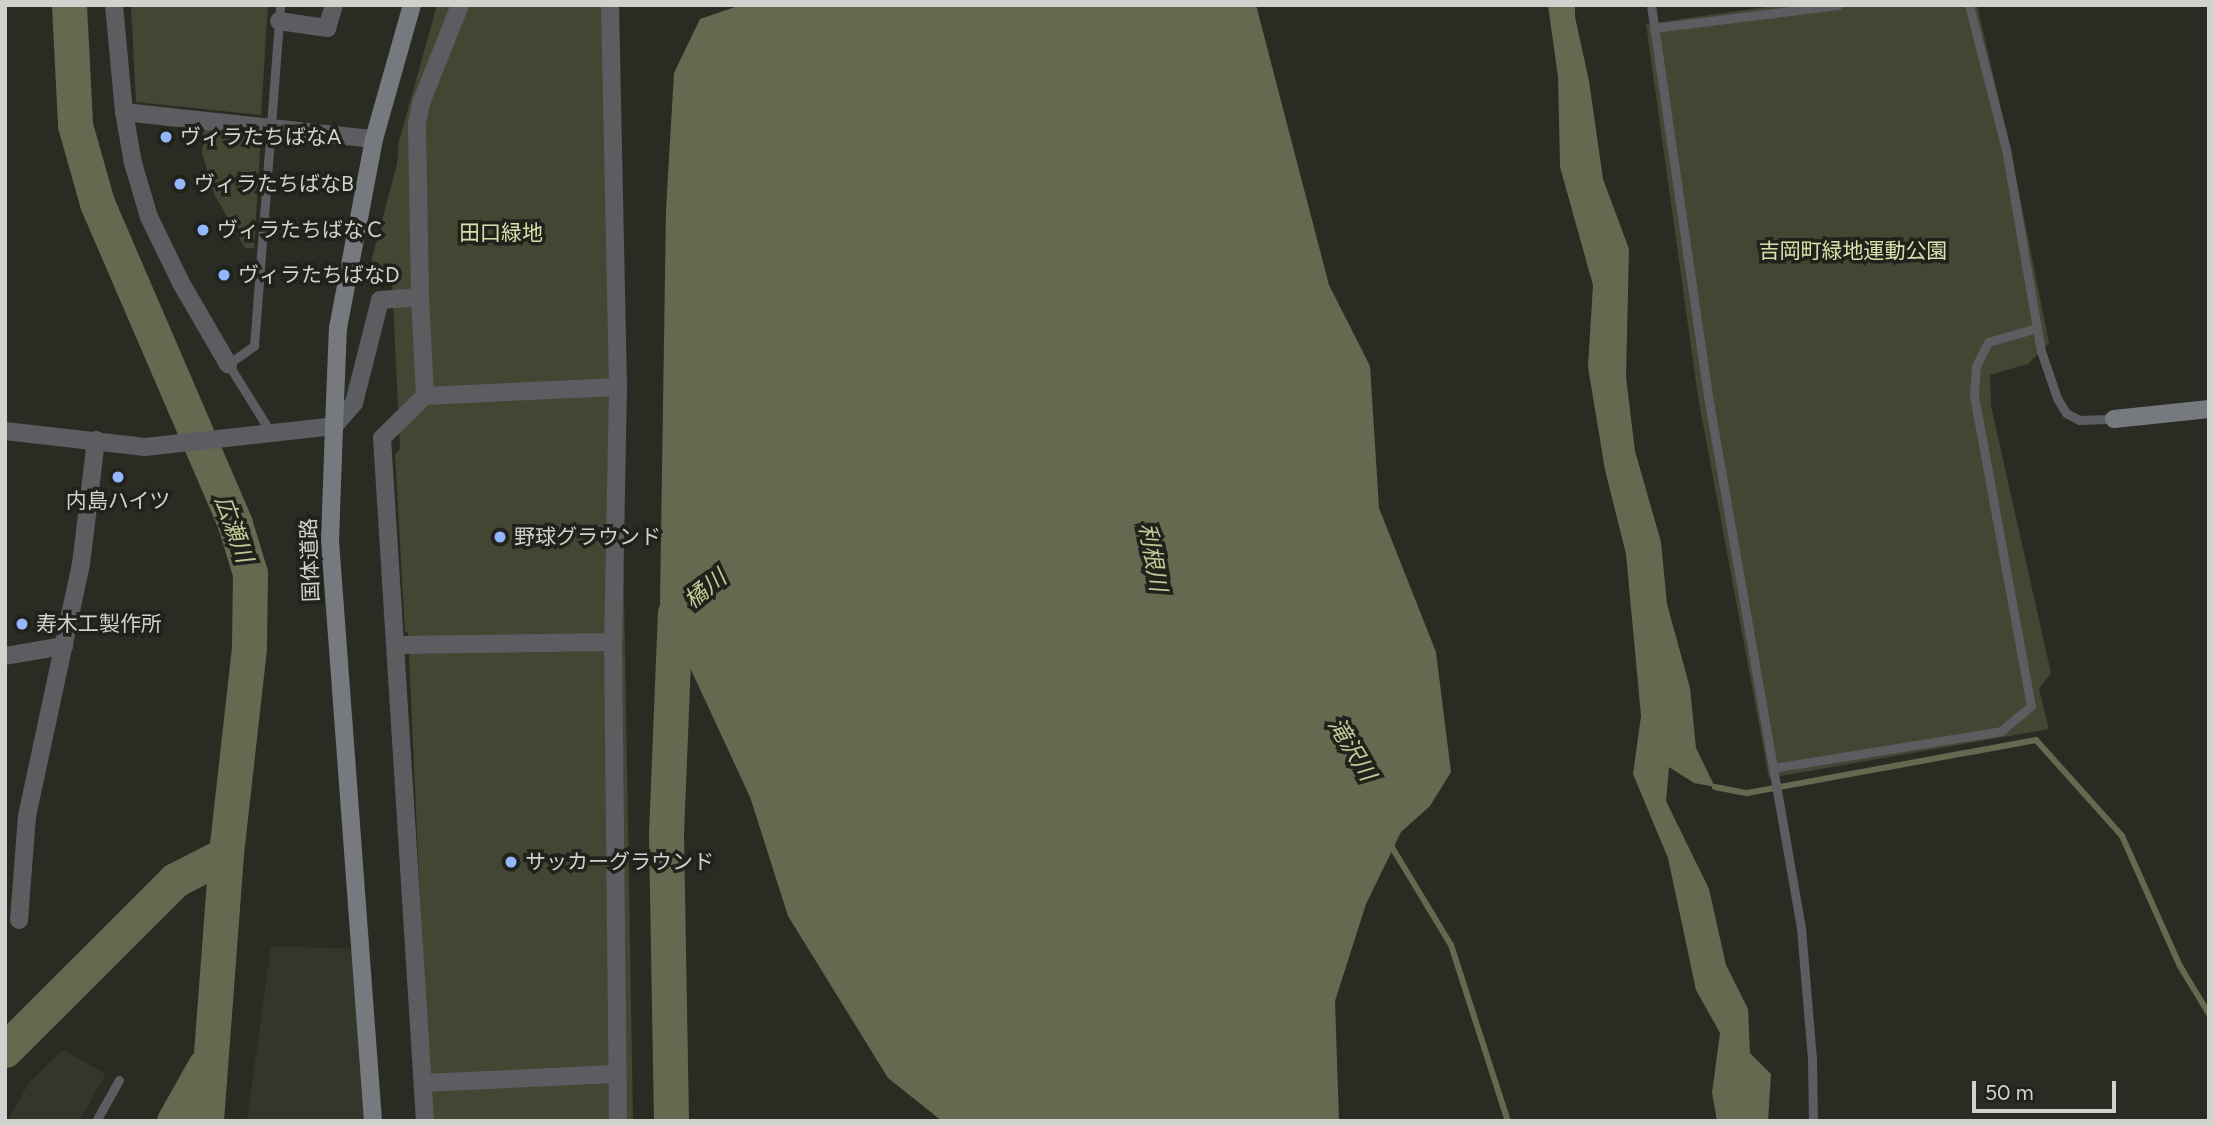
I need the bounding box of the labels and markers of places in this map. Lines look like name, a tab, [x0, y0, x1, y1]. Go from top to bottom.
place label: ヴィラたちばなA	[180, 124, 341, 150]
marker: ヴィラたちばなA	[158, 129, 174, 145]
place label: ヴィラたちばなB	[194, 171, 354, 197]
marker: ヴィラたちばなB	[172, 176, 188, 192]
place label: ヴィラたちばなＣ	[217, 217, 385, 243]
marker: ヴィラたちばなＣ	[195, 222, 211, 238]
place label: ヴィラたちばなD	[238, 262, 399, 288]
marker: ヴィラたちばなD	[216, 267, 232, 283]
marker: 内島ハイツ	[110, 469, 126, 485]
place label: 内島ハイツ	[66, 488, 170, 514]
place label: 野球グラウンド	[514, 524, 661, 550]
marker: 野球グラウンド	[492, 529, 508, 545]
place label: 寿木工製作所	[36, 611, 162, 637]
marker: 寿木工製作所	[14, 616, 30, 632]
place label: サッカーグラウンド	[525, 849, 714, 875]
marker: サッカーグラウンド	[503, 854, 519, 870]

